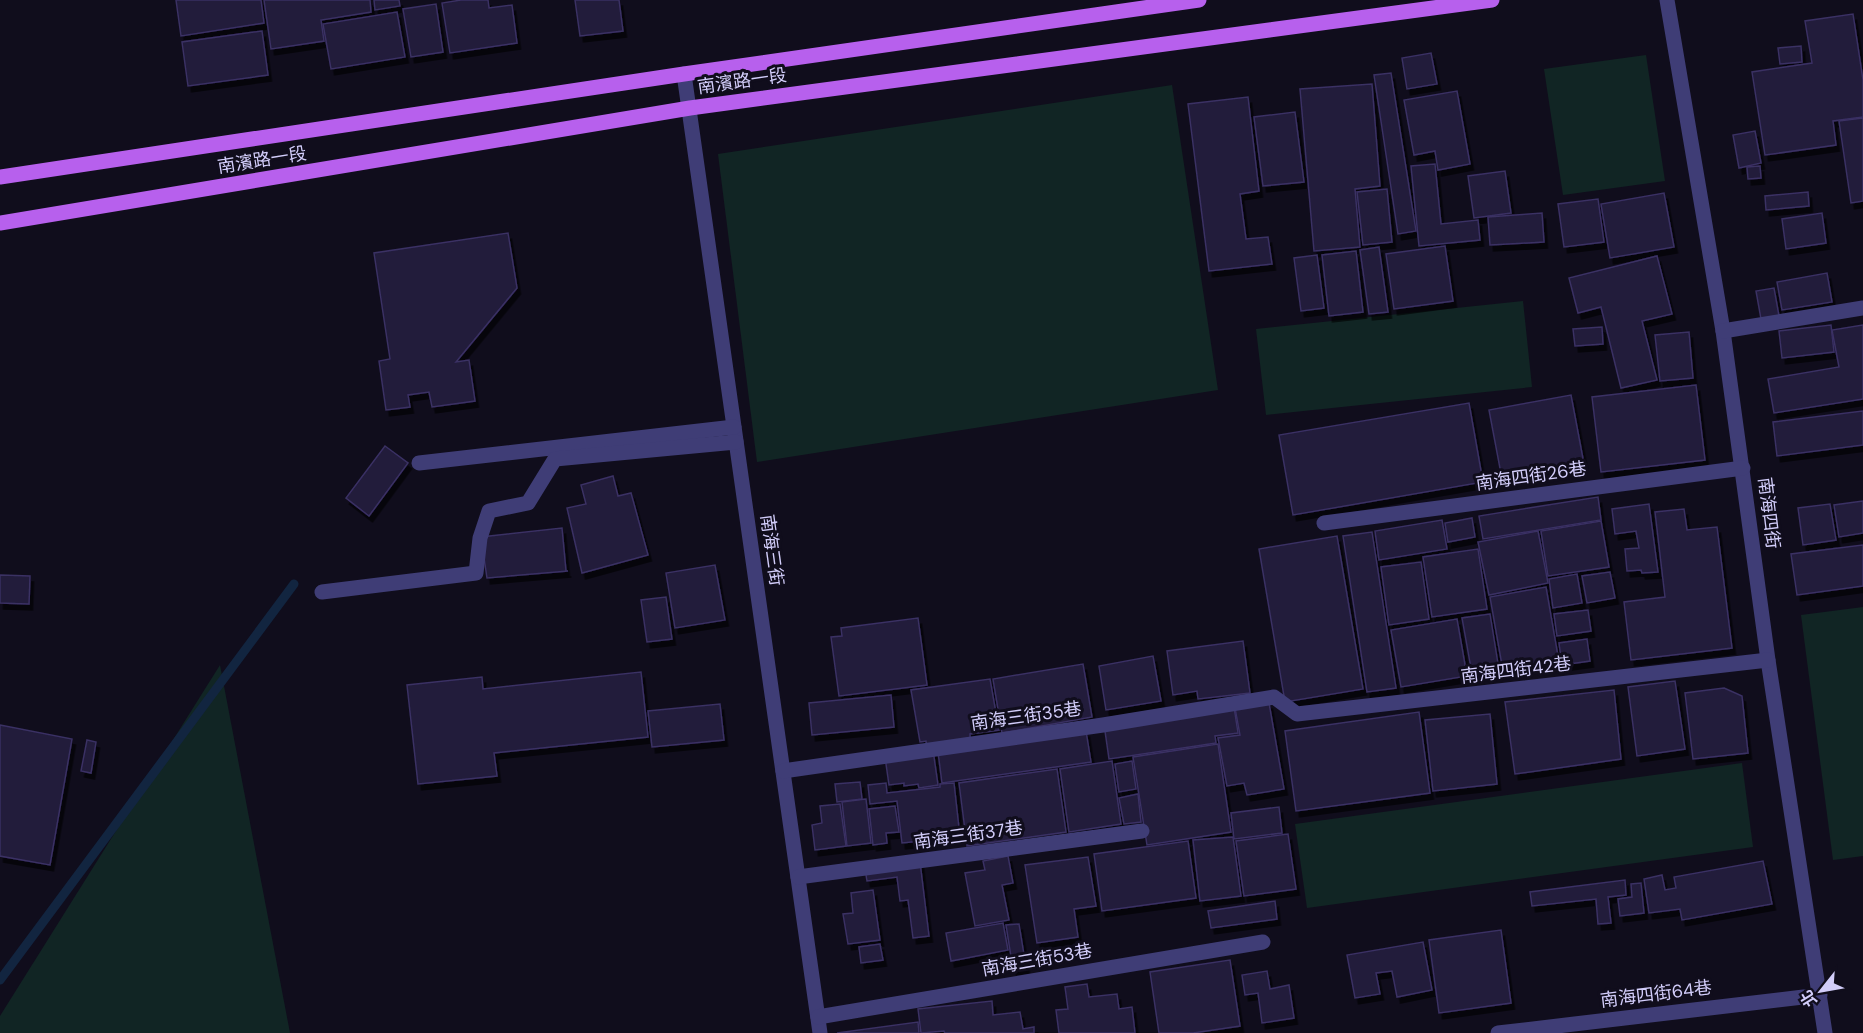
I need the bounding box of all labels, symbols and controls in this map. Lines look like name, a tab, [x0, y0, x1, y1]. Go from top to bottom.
street label: 南濱路一段	[696, 63, 788, 99]
street label: 南濱路一段	[216, 141, 308, 179]
street label: 南海四街26巷	[1474, 456, 1588, 496]
street label: 南海四街	[1753, 476, 1785, 550]
street label: 南海三街	[755, 513, 789, 587]
street label: 南海四街42巷	[1459, 651, 1573, 689]
street label: 南海三街35巷	[969, 696, 1083, 736]
street label: 南海三街37巷	[912, 815, 1024, 855]
street label: 南海三街53巷	[980, 938, 1094, 982]
north arrow	[1791, 961, 1851, 1021]
street label: 南海四街64巷	[1599, 975, 1713, 1013]
text: 北	[1795, 986, 1822, 1011]

